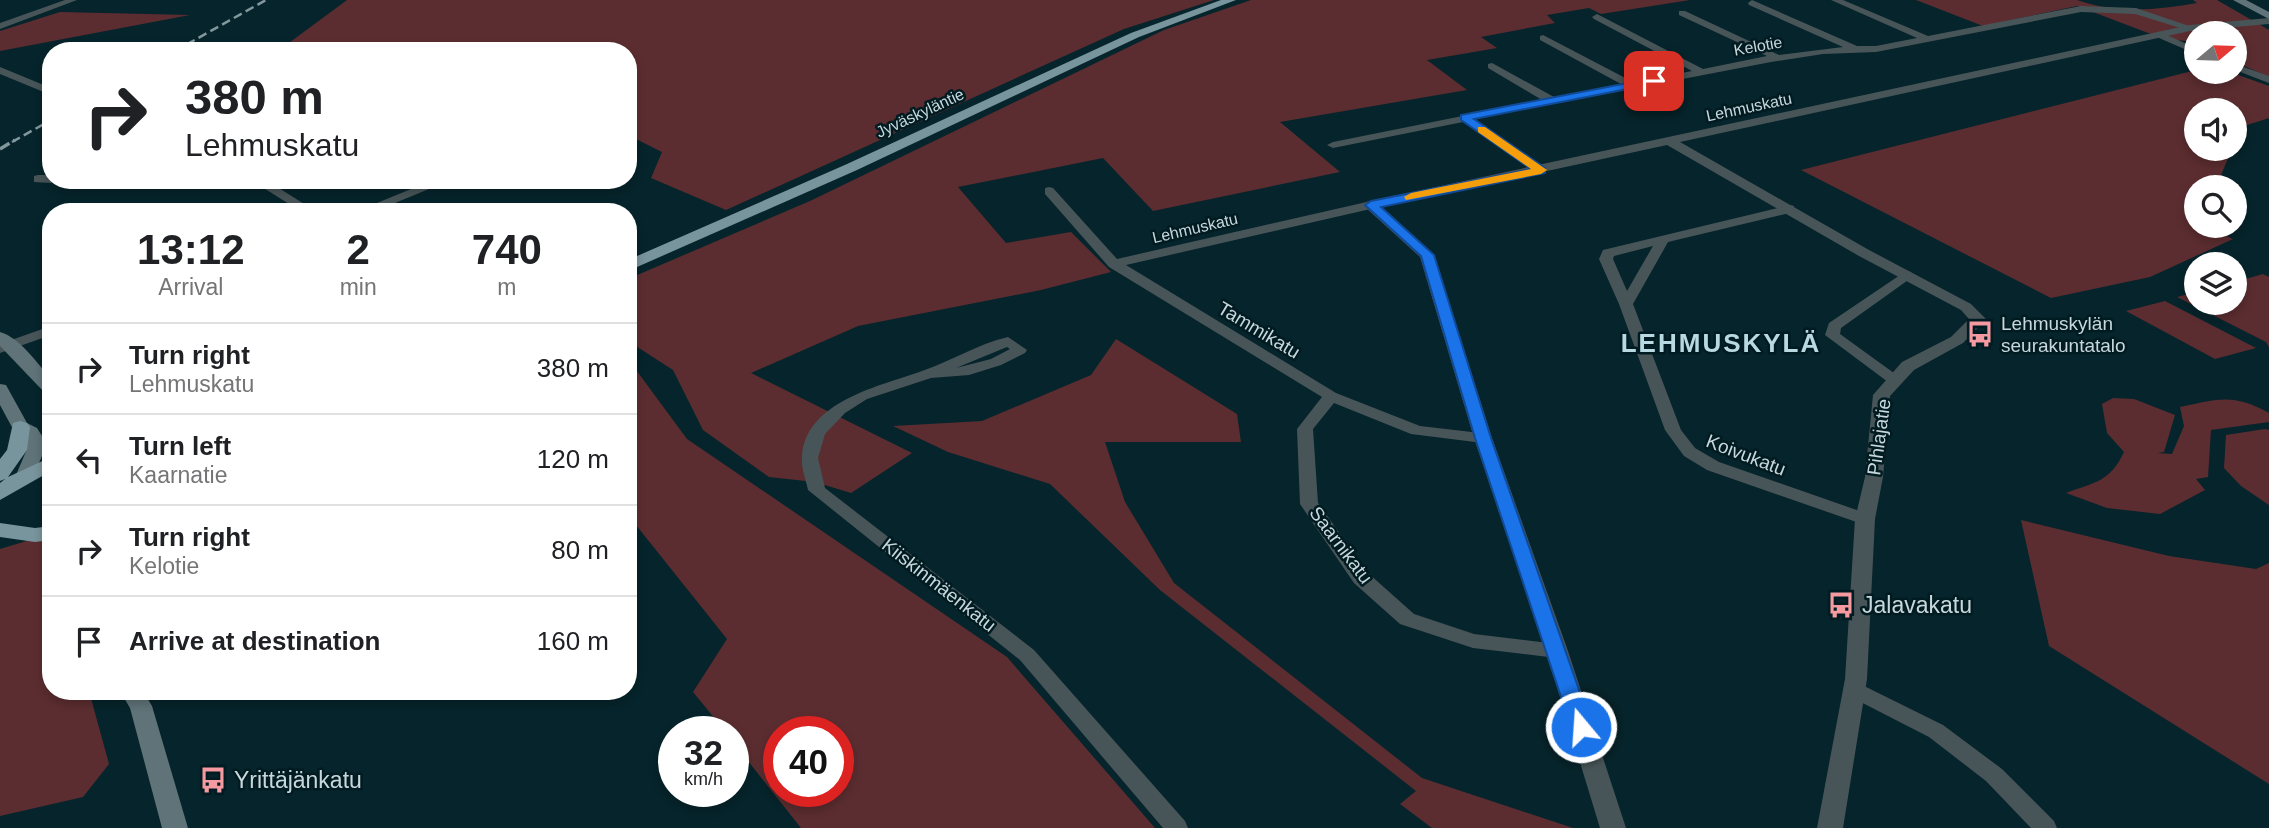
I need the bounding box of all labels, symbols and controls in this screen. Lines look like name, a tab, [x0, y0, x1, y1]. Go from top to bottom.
north arrow	[2184, 21, 2247, 84]
map controls	[2184, 21, 2247, 315]
street label: Kelotie	[1732, 33, 1784, 59]
pin	[1624, 51, 1684, 111]
icon: arrive	[1635, 62, 1673, 100]
icon: right	[70, 70, 161, 161]
text: 380 m	[185, 70, 324, 124]
street label: Jyväskyläntie	[873, 85, 967, 141]
street label: Lehmuskatu	[1705, 90, 1793, 124]
button: sound	[2184, 98, 2247, 161]
text: Lehmuskatu	[185, 127, 359, 163]
button: search	[2184, 175, 2247, 238]
street label: Lehmuskatu	[1151, 210, 1239, 246]
text: 13:12	[137, 226, 245, 273]
text: 2	[346, 226, 370, 273]
text: 740	[472, 226, 542, 273]
button: layers	[2184, 252, 2247, 315]
text: Arrival	[158, 274, 223, 300]
text: min	[340, 274, 377, 300]
text: m	[497, 274, 516, 300]
street label: Tammikatu	[1214, 297, 1304, 363]
place label: Lehmuskylän seurakuntatalo	[2001, 313, 2126, 356]
bus stop icon: Lehmuskylän seurakuntatalo	[1965, 319, 1995, 349]
district label: LEHMUSKYLÄ	[1621, 328, 1821, 358]
text: Turn right	[129, 340, 250, 370]
icon: right	[70, 350, 108, 388]
text: 380 m	[537, 353, 609, 383]
text: Lehmuskatu	[129, 371, 254, 397]
street label: Pihlajatie	[1863, 397, 1895, 477]
street label: Koivukatu	[1703, 430, 1789, 480]
text: Turn left	[129, 431, 231, 461]
icon: left	[70, 441, 108, 479]
text: 120 m	[537, 444, 609, 474]
text: Kaarnatie	[129, 462, 227, 488]
street label: Saarnikatu	[1305, 502, 1377, 588]
text: Turn right	[129, 522, 250, 552]
icon: right	[70, 532, 108, 570]
street label: Kiiskinmäenkatu	[878, 534, 1000, 636]
text: 80 m	[551, 535, 609, 565]
text: Kelotie	[129, 553, 199, 579]
bus stop icon: Jalavakatu	[1826, 590, 1856, 620]
place label: Jalavakatu	[1862, 592, 1972, 618]
icon: arrive	[70, 623, 108, 661]
text: Arrive at destination	[129, 626, 380, 656]
text: 160 m	[537, 626, 609, 656]
position arrow	[1544, 690, 1618, 764]
speed limit sign: 40	[763, 716, 854, 807]
text: 32	[684, 733, 723, 772]
bus stop icon: Yrittäjänkatu	[198, 765, 228, 795]
place label: Yrittäjänkatu	[234, 767, 362, 793]
text: km/h	[684, 769, 723, 789]

